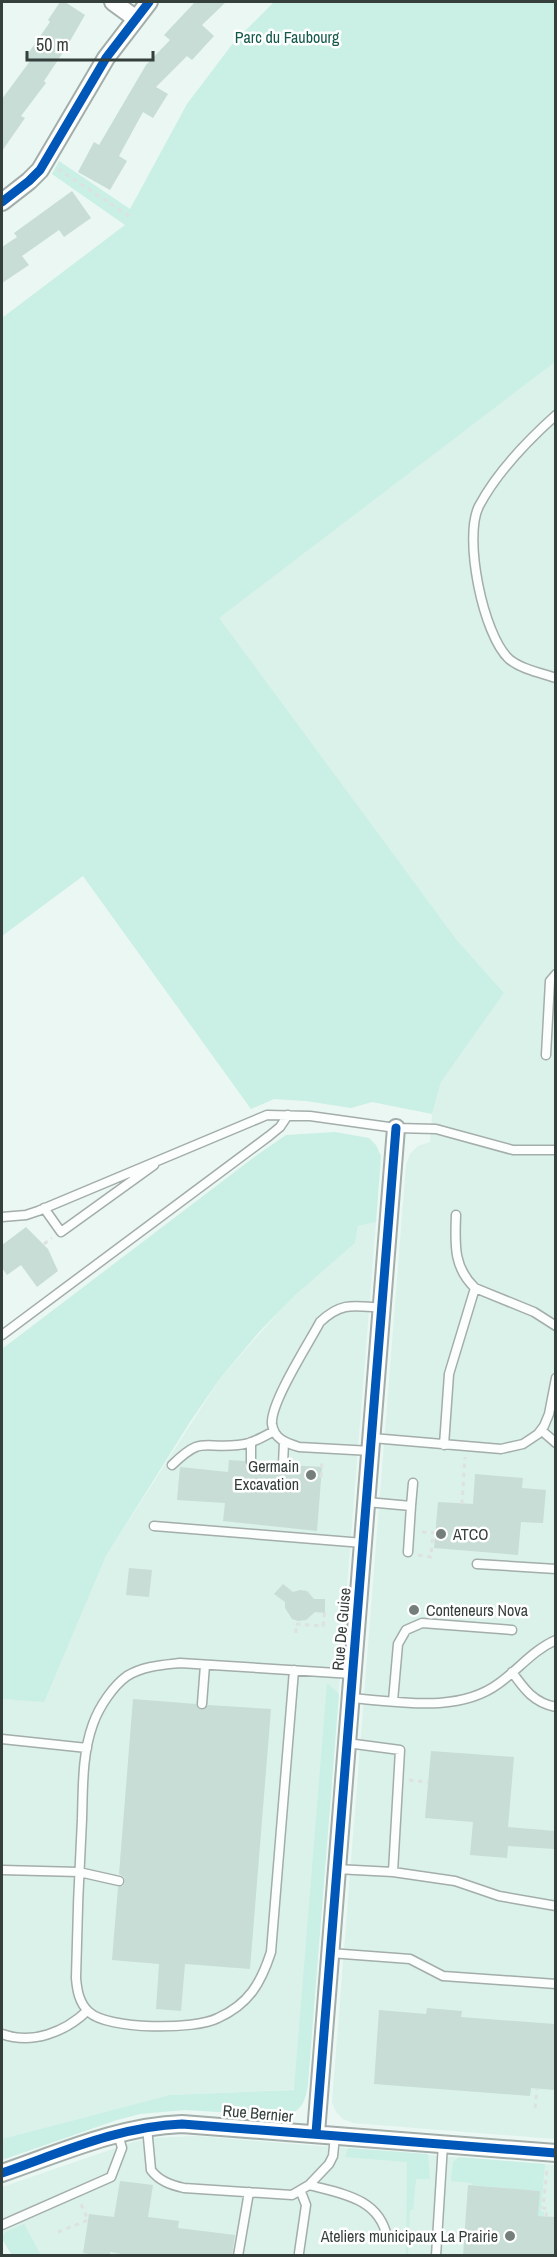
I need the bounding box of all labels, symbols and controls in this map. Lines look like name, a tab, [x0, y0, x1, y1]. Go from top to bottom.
scale bar	[27, 24, 153, 62]
park label: Parc du Faubourg	[235, 26, 340, 48]
text: 50 m	[36, 32, 69, 57]
place label: Germain Excavation	[234, 1455, 299, 1495]
marker: Germain Excavation	[304, 1468, 318, 1482]
place label: ATCO	[452, 1523, 489, 1545]
marker: ATCO	[434, 1527, 448, 1541]
street label: Rue De Guise	[326, 1587, 356, 1671]
place label: Conteneurs Nova	[426, 1599, 529, 1621]
marker: Conteneurs Nova	[407, 1603, 421, 1617]
street label: Rue Bernier	[222, 2099, 295, 2127]
place label: Ateliers municipaux La Prairie	[320, 2225, 498, 2247]
marker: Ateliers municipaux La Prairie	[503, 2229, 517, 2243]

